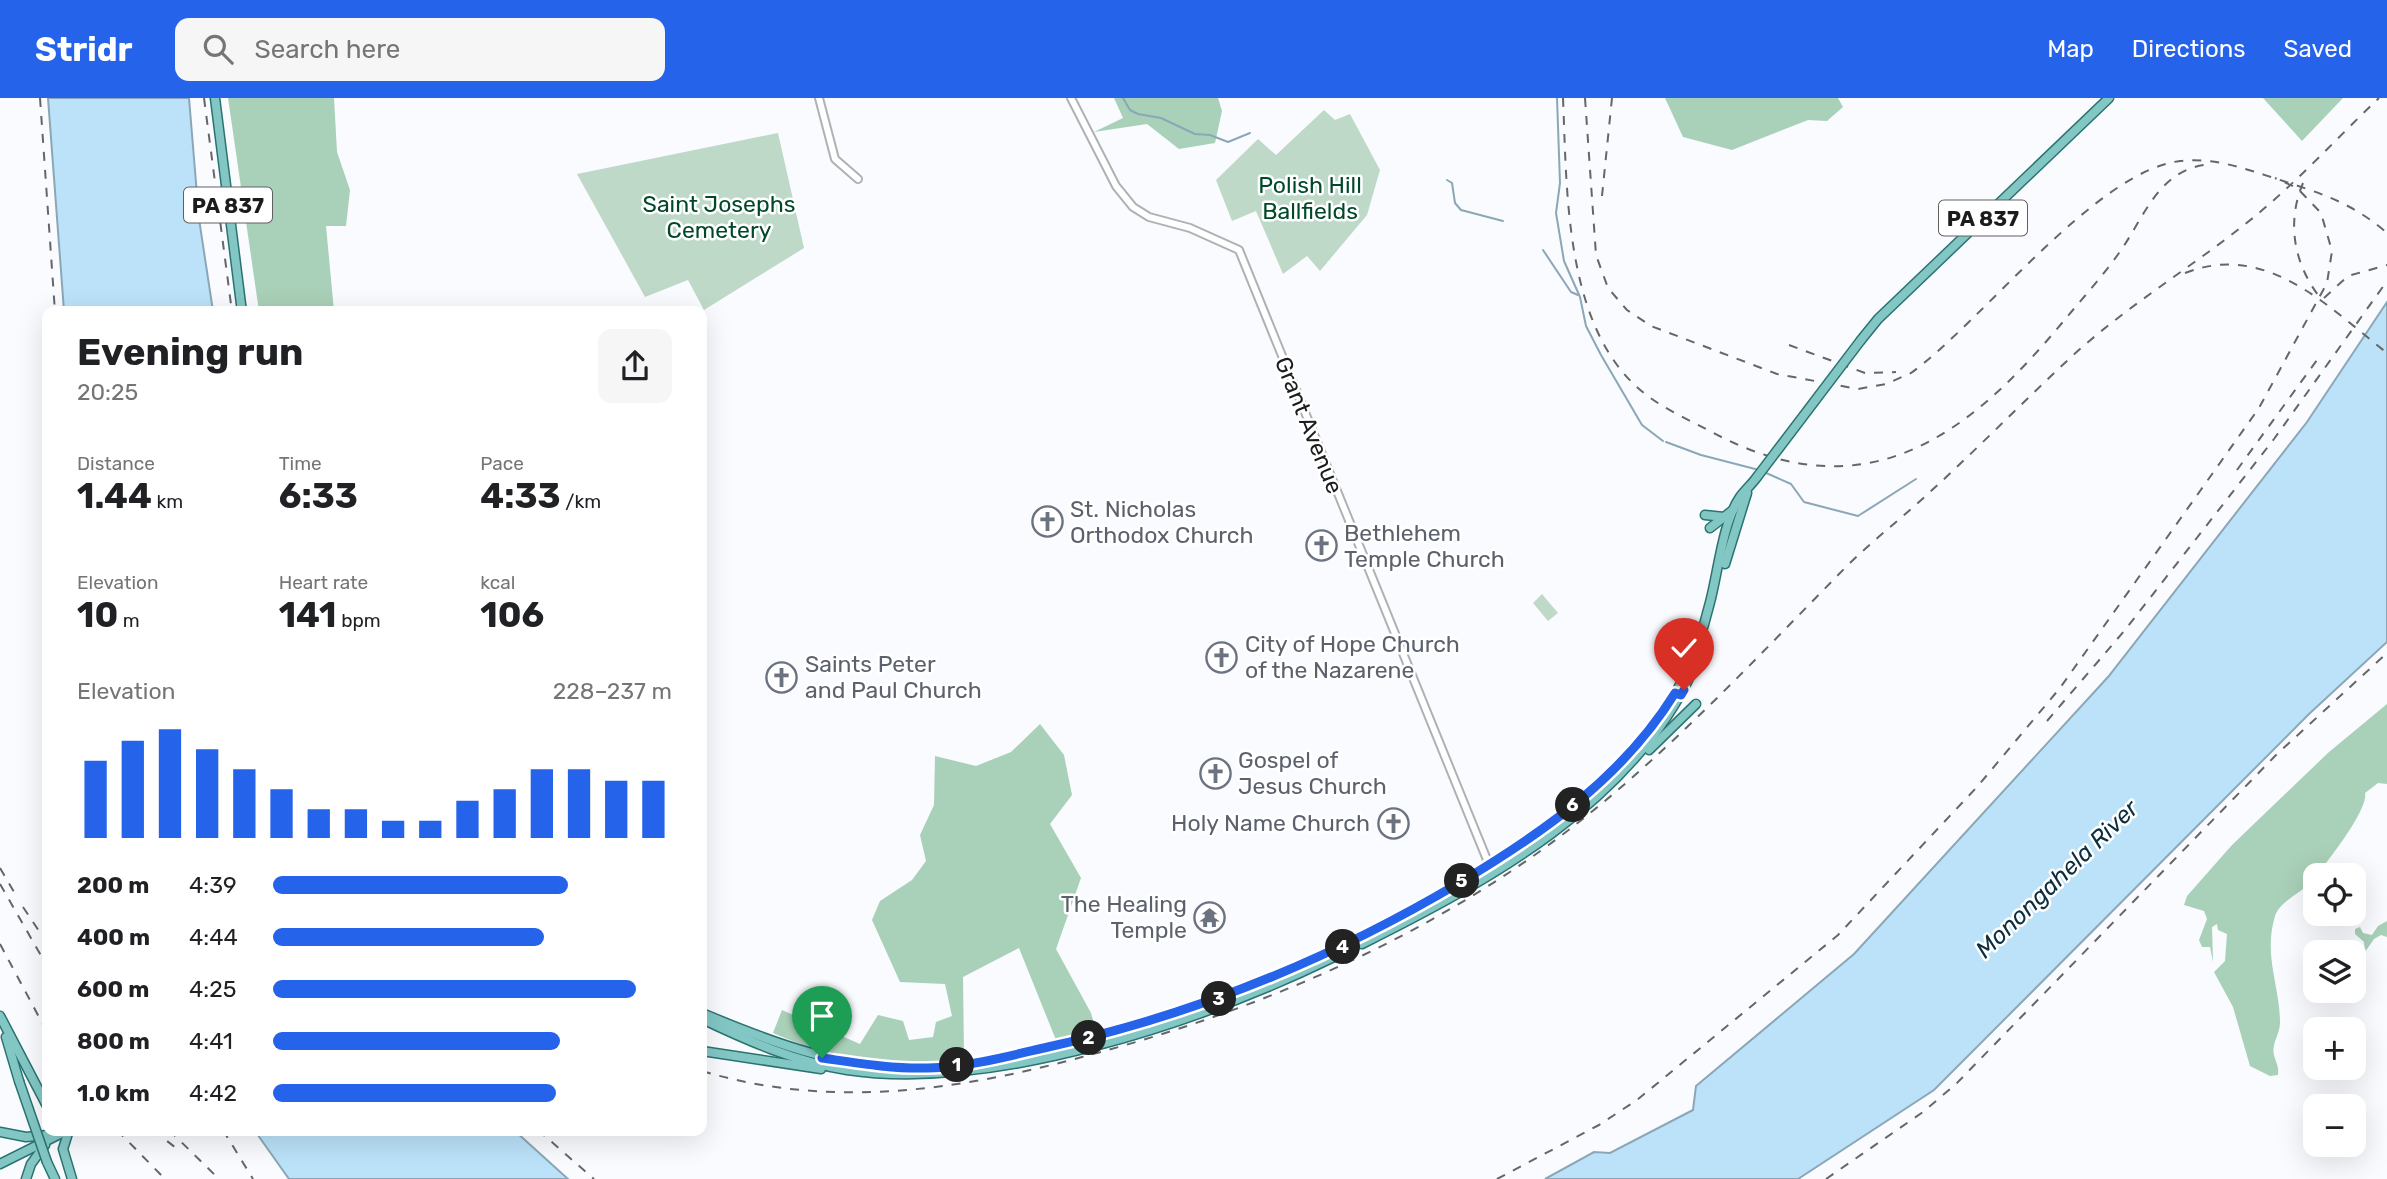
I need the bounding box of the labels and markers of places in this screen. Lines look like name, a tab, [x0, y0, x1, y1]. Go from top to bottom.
place label: St. Nicholas Orthodox Church	[1070, 495, 1254, 549]
church icon: St. Nicholas Orthodox Church	[1030, 505, 1064, 539]
place label: Bethlehem Temple Church	[1344, 519, 1505, 573]
church icon: Bethlehem Temple Church	[1304, 529, 1338, 563]
pin	[1654, 618, 1714, 690]
place label: City of Hope Church of the Nazarene	[1245, 630, 1460, 684]
church icon: City of Hope Church of the Nazarene	[1205, 640, 1239, 674]
place label: Saints Peter and Paul Church	[805, 650, 982, 704]
church icon: Saints Peter and Paul Church	[765, 660, 799, 694]
place label: Gospel of Jesus Church	[1238, 746, 1387, 800]
church icon: Gospel of Jesus Church	[1198, 756, 1232, 790]
pin: 6	[1556, 788, 1590, 822]
church icon: Holy Name Church	[1376, 806, 1410, 840]
place label: Holy Name Church	[1171, 809, 1370, 837]
pin: 5	[1444, 864, 1480, 898]
place label: The Healing Temple	[1061, 890, 1187, 944]
temple icon: The Healing Temple	[1193, 900, 1227, 934]
pin: 4	[1326, 930, 1360, 964]
pin: 3	[1202, 982, 1236, 1016]
pin	[792, 986, 852, 1058]
pin: 2	[1072, 1020, 1106, 1056]
pin: 1	[940, 1048, 974, 1082]

